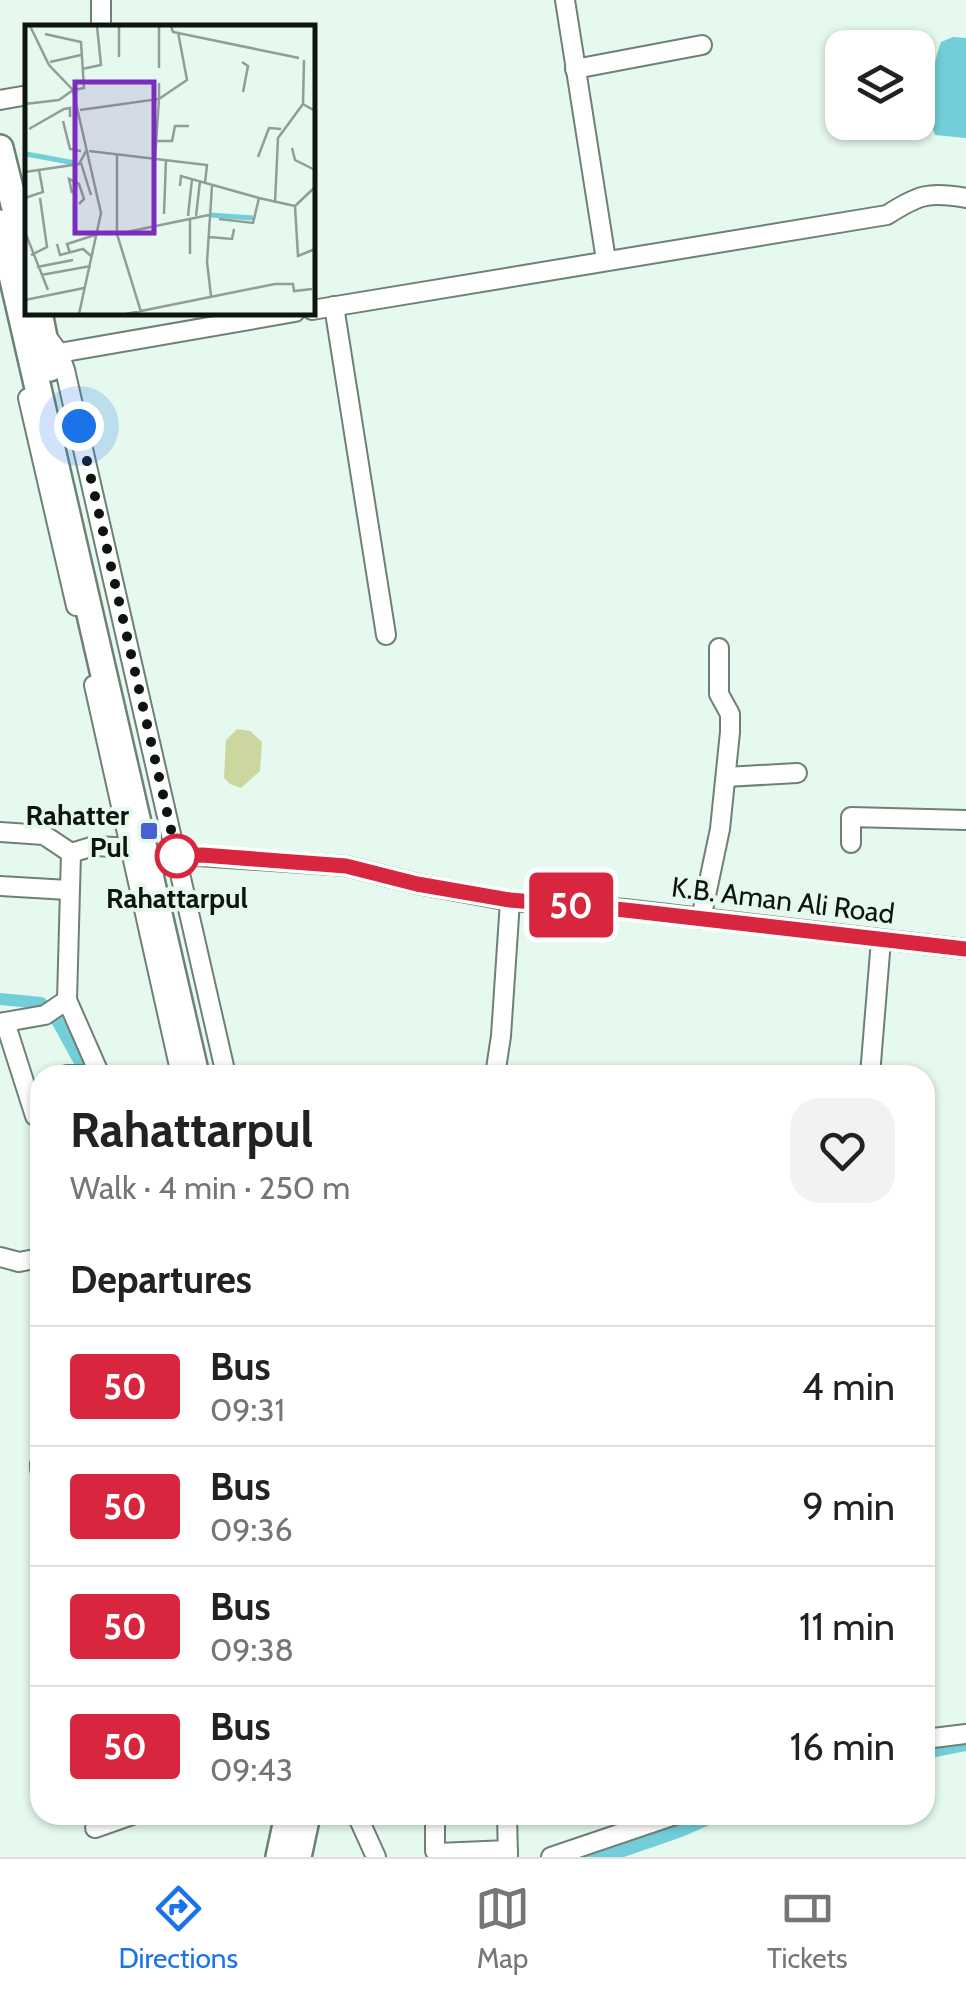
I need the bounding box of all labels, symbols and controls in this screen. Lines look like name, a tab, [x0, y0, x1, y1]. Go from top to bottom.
inset map	[25, 25, 315, 315]
map controls	[825, 30, 935, 140]
button: layers	[825, 30, 935, 140]
your location	[54, 401, 104, 451]
place label: Rahatter Pul	[26, 798, 130, 864]
marker: Rahatter Pul	[138, 820, 160, 842]
marker: Rahattarpul	[156, 835, 198, 877]
street label: K.B. Aman Ali Road	[670, 869, 896, 931]
line badge: 50	[526, 872, 616, 938]
place label: Rahattarpul	[106, 881, 248, 915]
text: 50	[549, 884, 593, 927]
button: heart	[790, 1098, 895, 1203]
text: Rahattarpul	[70, 1101, 313, 1159]
text: Walk · 4 min · 250 m	[70, 1168, 350, 1207]
text: Departures	[70, 1256, 252, 1303]
text: Bus	[210, 1343, 271, 1390]
text: 4 min	[802, 1363, 895, 1410]
text: 50	[103, 1365, 147, 1408]
text: 09:31	[210, 1390, 285, 1429]
text: Bus	[210, 1463, 271, 1510]
text: 9 min	[802, 1483, 895, 1530]
text: 50	[103, 1485, 147, 1528]
text: 09:36	[210, 1510, 293, 1549]
text: Bus	[210, 1583, 271, 1630]
text: 11 min	[799, 1603, 895, 1650]
text: 50	[103, 1605, 147, 1648]
text: 09:38	[210, 1630, 294, 1669]
text: Bus	[210, 1703, 271, 1750]
text: 16 min	[790, 1723, 895, 1770]
text: 50	[103, 1725, 147, 1768]
text: 09:43	[210, 1750, 293, 1789]
tab: Directions	[118, 1881, 238, 1975]
tab: Map	[475, 1881, 530, 1975]
tab: Tickets	[767, 1881, 848, 1975]

